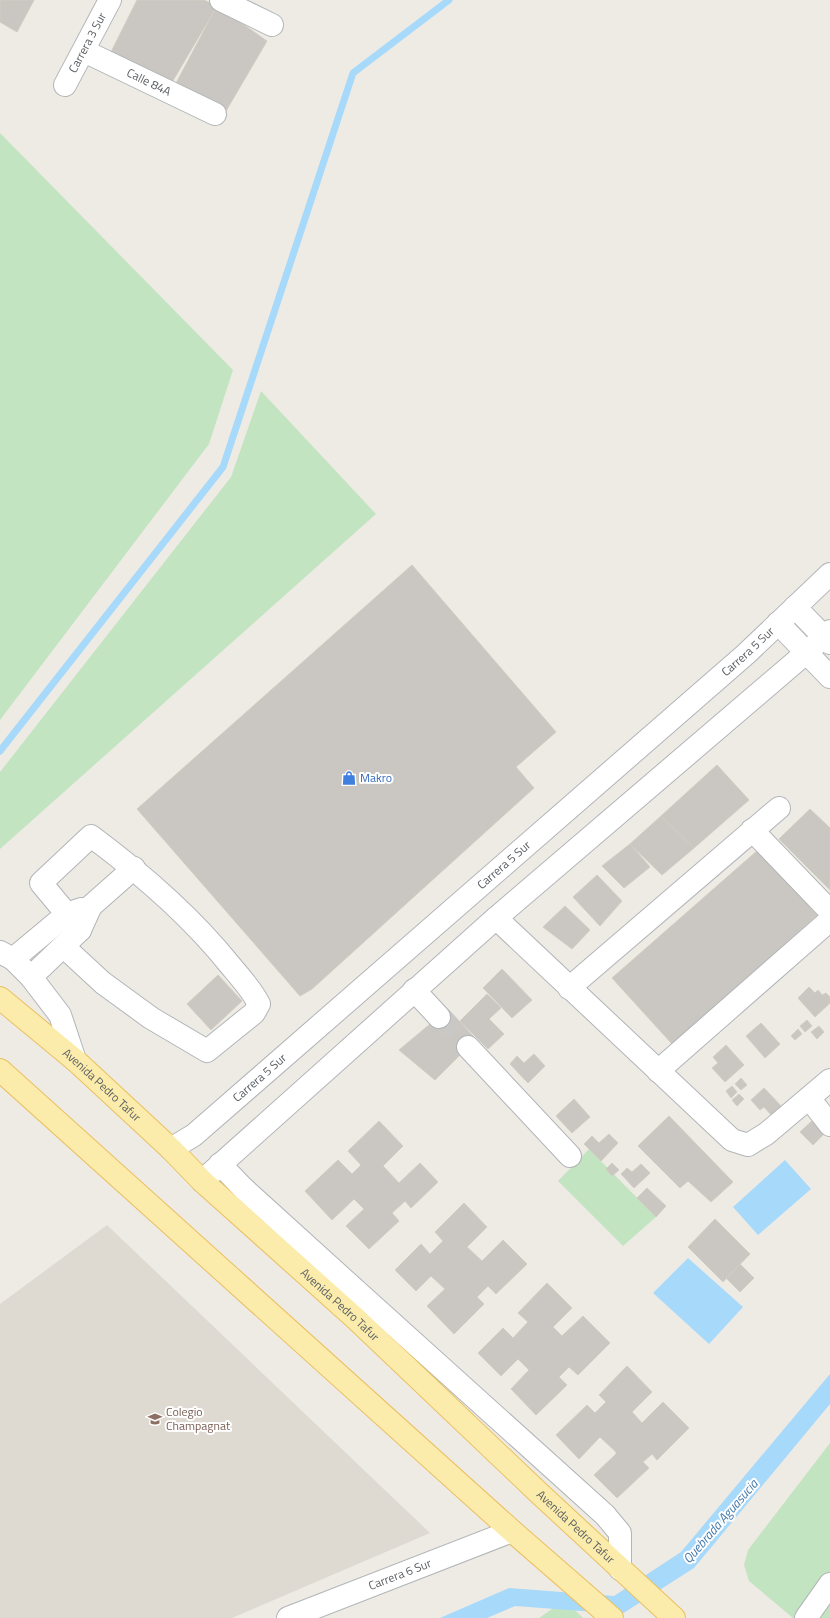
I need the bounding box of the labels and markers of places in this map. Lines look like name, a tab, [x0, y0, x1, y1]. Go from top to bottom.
place label: Makro	[360, 768, 392, 787]
shop icon: Makro	[341, 770, 357, 786]
place label: Colegio Champagnat	[166, 1402, 231, 1435]
school or university icon: Colegio Champagnat	[147, 1411, 163, 1427]

